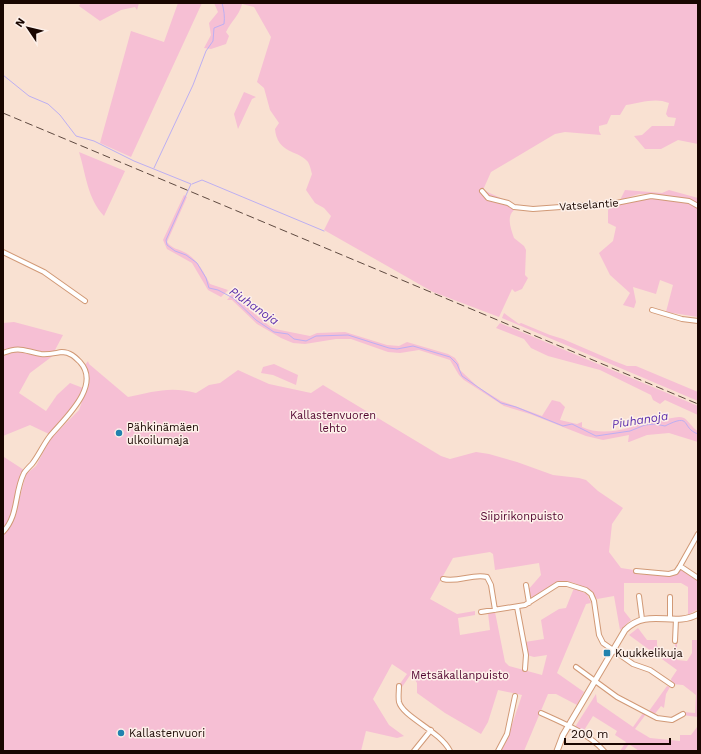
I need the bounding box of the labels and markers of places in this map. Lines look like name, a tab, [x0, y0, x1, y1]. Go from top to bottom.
place label: Pähkinämäen ulkoilumaja	[127, 421, 199, 447]
marker: Pähkinämäen ulkoilumaja	[114, 428, 124, 438]
place label: Kuukkelikuja	[615, 647, 683, 660]
marker: Kuukkelikuja	[602, 648, 612, 658]
place label: Kallastenvuori	[129, 727, 205, 740]
marker: Kallastenvuori	[116, 728, 126, 738]

